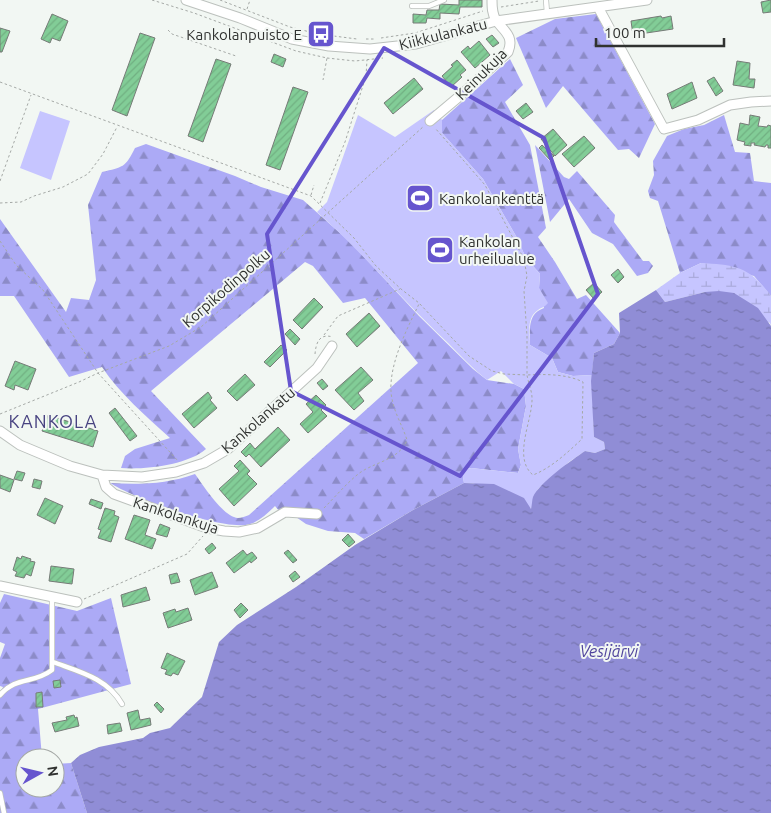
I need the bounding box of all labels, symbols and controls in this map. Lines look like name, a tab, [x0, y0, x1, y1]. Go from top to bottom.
street label: Kiikkulankatu	[397, 15, 489, 53]
scale bar	[596, 15, 724, 47]
bus stop icon: Kankolanpuisto E	[306, 19, 336, 49]
text: 100 m	[604, 24, 646, 41]
place label: Kankolanpuisto E	[186, 26, 302, 43]
street label: Keinukuja	[452, 45, 510, 103]
sports icon: Kankolankenttä	[405, 183, 435, 213]
place label: Kankolankenttä	[439, 190, 544, 207]
place label: Kankolan urheilualue	[459, 233, 535, 267]
sports icon: Kankolan urheilualue	[425, 235, 455, 265]
street label: Korpikodinpolku	[179, 245, 273, 331]
street label: Kankolankatu	[218, 384, 298, 456]
district label: KANKOLA	[9, 411, 97, 431]
street label: Kankolankuja	[131, 493, 221, 537]
water label: Vesijärvi	[580, 642, 639, 660]
north arrow	[15, 748, 65, 798]
text: N	[44, 765, 62, 777]

